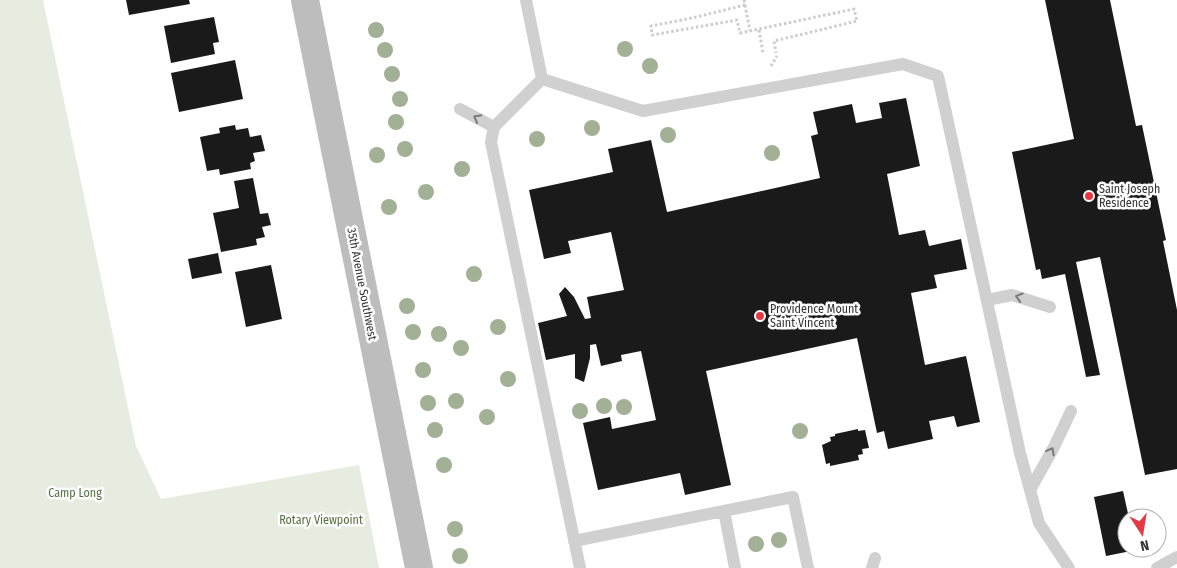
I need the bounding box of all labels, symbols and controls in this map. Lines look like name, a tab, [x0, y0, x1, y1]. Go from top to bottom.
one-way arrow	[473, 114, 482, 124]
place label: Saint Joseph Residence	[1099, 182, 1160, 210]
marker: Saint Joseph Residence	[1083, 190, 1095, 202]
street label: 35th Avenue Southwest	[344, 227, 380, 342]
one-way arrow	[1015, 293, 1024, 303]
place label: Providence Mount Saint Vincent	[770, 302, 858, 330]
marker: Providence Mount Saint Vincent	[754, 310, 766, 322]
one-way arrow	[1045, 447, 1055, 456]
park label: Camp Long	[48, 486, 102, 500]
north arrow	[1117, 508, 1167, 558]
park label: Rotary Viewpoint	[279, 513, 363, 527]
text: N	[1139, 536, 1150, 554]

